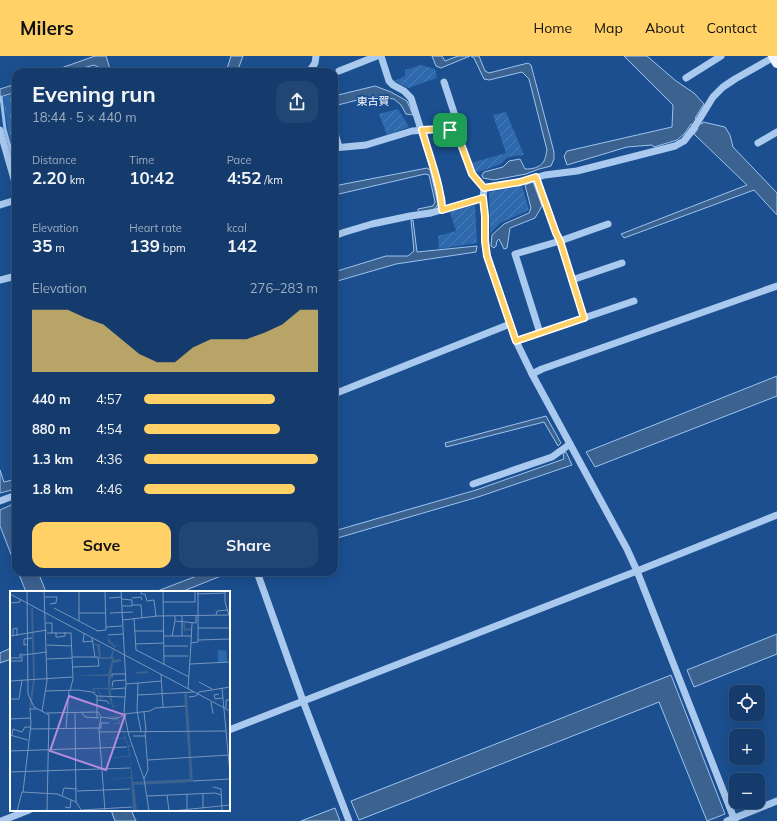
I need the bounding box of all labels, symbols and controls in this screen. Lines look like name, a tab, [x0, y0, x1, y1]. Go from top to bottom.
text: Milers	[20, 16, 74, 40]
text: Home	[533, 19, 572, 37]
text: Map	[594, 19, 623, 37]
text: About	[645, 19, 685, 37]
text: Contact	[707, 19, 757, 37]
text: Evening run	[32, 80, 156, 108]
button: share	[276, 81, 318, 123]
district label: 東古賀	[357, 94, 390, 108]
text: 18:44 · 5 × 440 m	[32, 109, 137, 125]
pin	[433, 113, 467, 147]
icon: arrive	[439, 119, 461, 141]
text: Distance	[32, 153, 76, 167]
text: Time	[129, 153, 154, 167]
text: Pace	[227, 153, 251, 167]
text: 2.20	[32, 167, 67, 188]
text: 10:42	[129, 167, 174, 188]
text: 4:52	[227, 167, 261, 188]
text: km	[67, 173, 85, 187]
text: /km	[261, 173, 283, 187]
text: Elevation	[32, 221, 79, 235]
text: Heart rate	[129, 221, 182, 235]
text: kcal	[227, 221, 247, 235]
text: 35	[32, 235, 52, 256]
text: 139	[129, 235, 160, 256]
text: 142	[227, 235, 257, 256]
text: m	[52, 241, 65, 255]
text: bpm	[160, 241, 186, 255]
text: Elevation	[32, 280, 87, 296]
text: 276–283 m	[250, 280, 318, 296]
text: 440 m	[32, 391, 71, 407]
text: 4:57	[96, 391, 122, 407]
text: 880 m	[32, 421, 71, 437]
text: 4:54	[96, 421, 122, 437]
text: 1.3 km	[32, 451, 73, 467]
text: 4:36	[96, 451, 122, 467]
text: 1.8 km	[32, 481, 73, 497]
text: 4:46	[96, 481, 122, 497]
button: Save	[32, 522, 171, 568]
button: Share	[179, 522, 318, 568]
inset map	[10, 591, 230, 811]
map controls	[729, 685, 765, 809]
button: locate	[729, 685, 765, 721]
button: +	[729, 729, 765, 765]
button: −	[729, 773, 765, 809]

